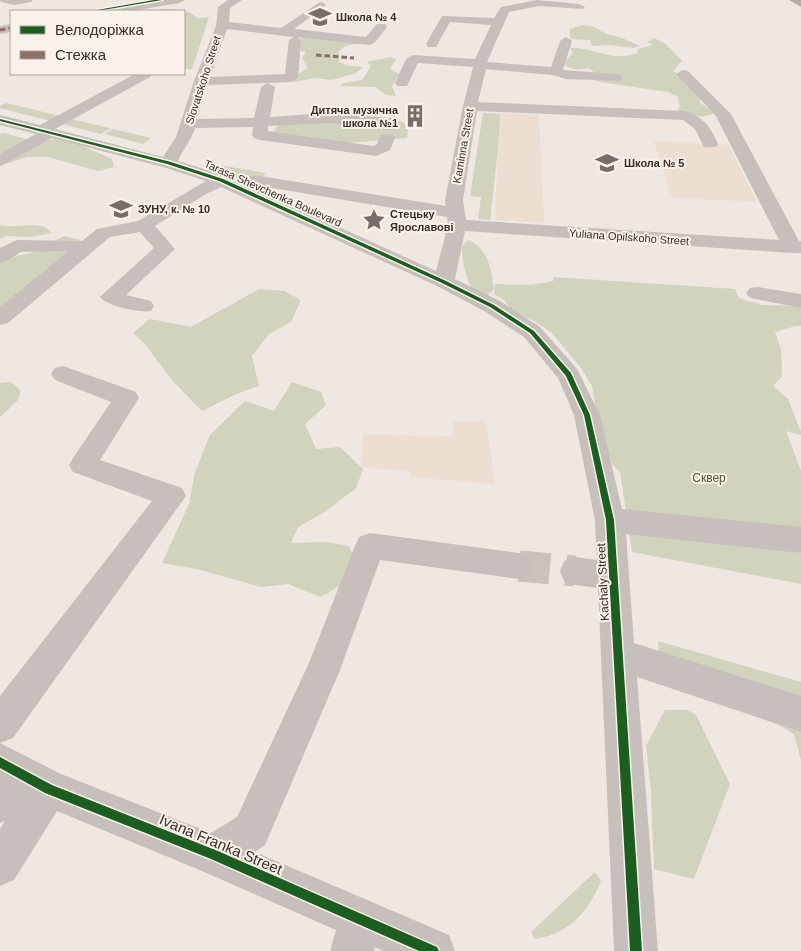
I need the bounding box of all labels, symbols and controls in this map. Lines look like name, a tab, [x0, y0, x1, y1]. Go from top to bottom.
school or university icon: Школа № 4	[307, 4, 333, 30]
legend	[10, 10, 185, 75]
place label: Школа № 4	[336, 11, 397, 23]
text: Велодоріжка	[55, 21, 144, 38]
street label: Slovatskoho Street	[183, 34, 223, 126]
text: Стежка	[55, 46, 107, 63]
building icon: Дитяча музична школа №1	[402, 103, 428, 129]
place label: Дитяча музична школа №1	[311, 104, 399, 129]
street label: Kaminna Street	[451, 108, 475, 184]
school or university icon: Школа № 5	[594, 150, 620, 176]
street label: Tarasa Shevchenka Boulevard	[202, 157, 344, 229]
place label: Школа № 5	[624, 157, 684, 169]
school or university icon: ЗУНУ, к. № 10	[108, 196, 134, 222]
place label: ЗУНУ, к. № 10	[138, 203, 210, 215]
place icon: Стецьку Ярославові	[361, 207, 387, 233]
place label: Стецьку Ярославові	[390, 208, 454, 233]
street label: Yuliana Opilskoho Street	[568, 227, 690, 247]
park label: Сквер	[692, 471, 726, 485]
street label: Kachaly Street	[594, 542, 612, 621]
street label: Ivana Franka Street	[157, 810, 286, 878]

